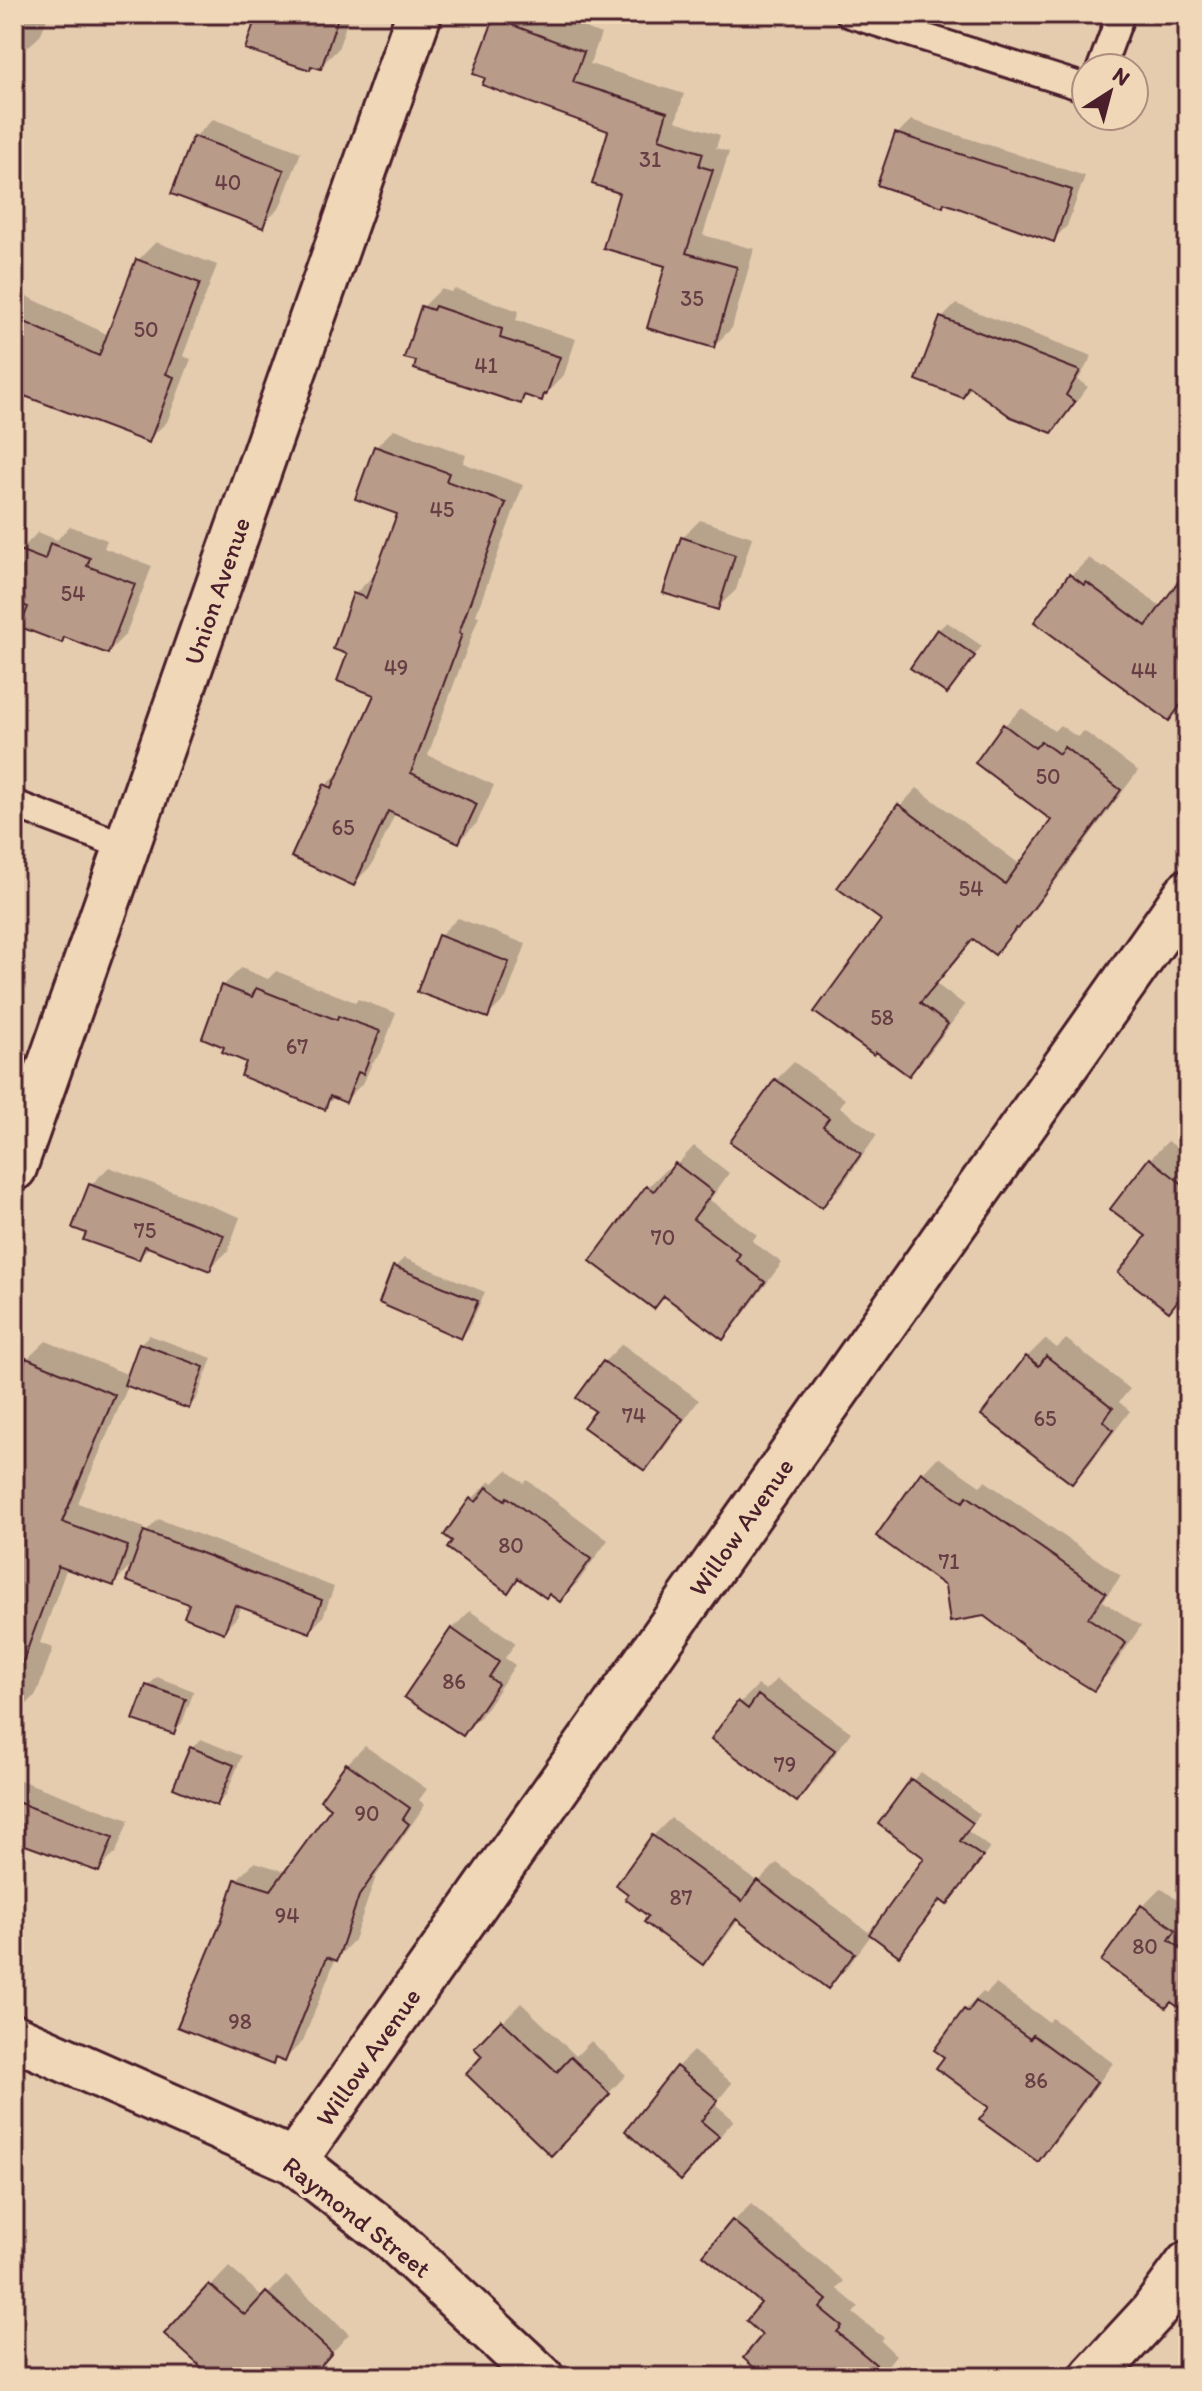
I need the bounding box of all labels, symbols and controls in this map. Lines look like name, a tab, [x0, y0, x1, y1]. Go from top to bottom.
north arrow	[1070, 52, 1150, 132]
text: N	[1108, 61, 1135, 92]
house number: 31	[639, 146, 661, 173]
house number: 40	[215, 169, 241, 196]
house number: 35	[680, 285, 704, 312]
house number: 50	[133, 316, 159, 343]
house number: 41	[474, 352, 498, 379]
house number: 45	[430, 496, 454, 523]
street label: Union Avenue	[177, 513, 257, 669]
house number: 54	[61, 580, 85, 607]
house number: 49	[384, 654, 408, 681]
house number: 44	[1131, 657, 1157, 684]
house number: 50	[1035, 763, 1061, 790]
house number: 65	[331, 814, 355, 841]
house number: 54	[959, 875, 983, 902]
house number: 58	[870, 1004, 894, 1031]
house number: 67	[286, 1033, 308, 1060]
house number: 75	[134, 1217, 156, 1244]
house number: 70	[651, 1224, 675, 1251]
house number: 74	[622, 1402, 646, 1429]
house number: 65	[1033, 1405, 1057, 1432]
street label: Willow Avenue	[681, 1452, 801, 1602]
house number: 80	[498, 1532, 524, 1559]
house number: 71	[938, 1548, 960, 1575]
house number: 86	[442, 1668, 466, 1695]
house number: 79	[774, 1751, 796, 1778]
house number: 90	[354, 1800, 380, 1827]
house number: 87	[670, 1884, 693, 1911]
house number: 94	[275, 1902, 299, 1929]
house number: 80	[1132, 1933, 1158, 1960]
street label: Willow Avenue	[308, 1982, 428, 2132]
house number: 98	[228, 2008, 252, 2035]
house number: 86	[1024, 2067, 1048, 2094]
street label: Raymond Street	[276, 2149, 438, 2285]

